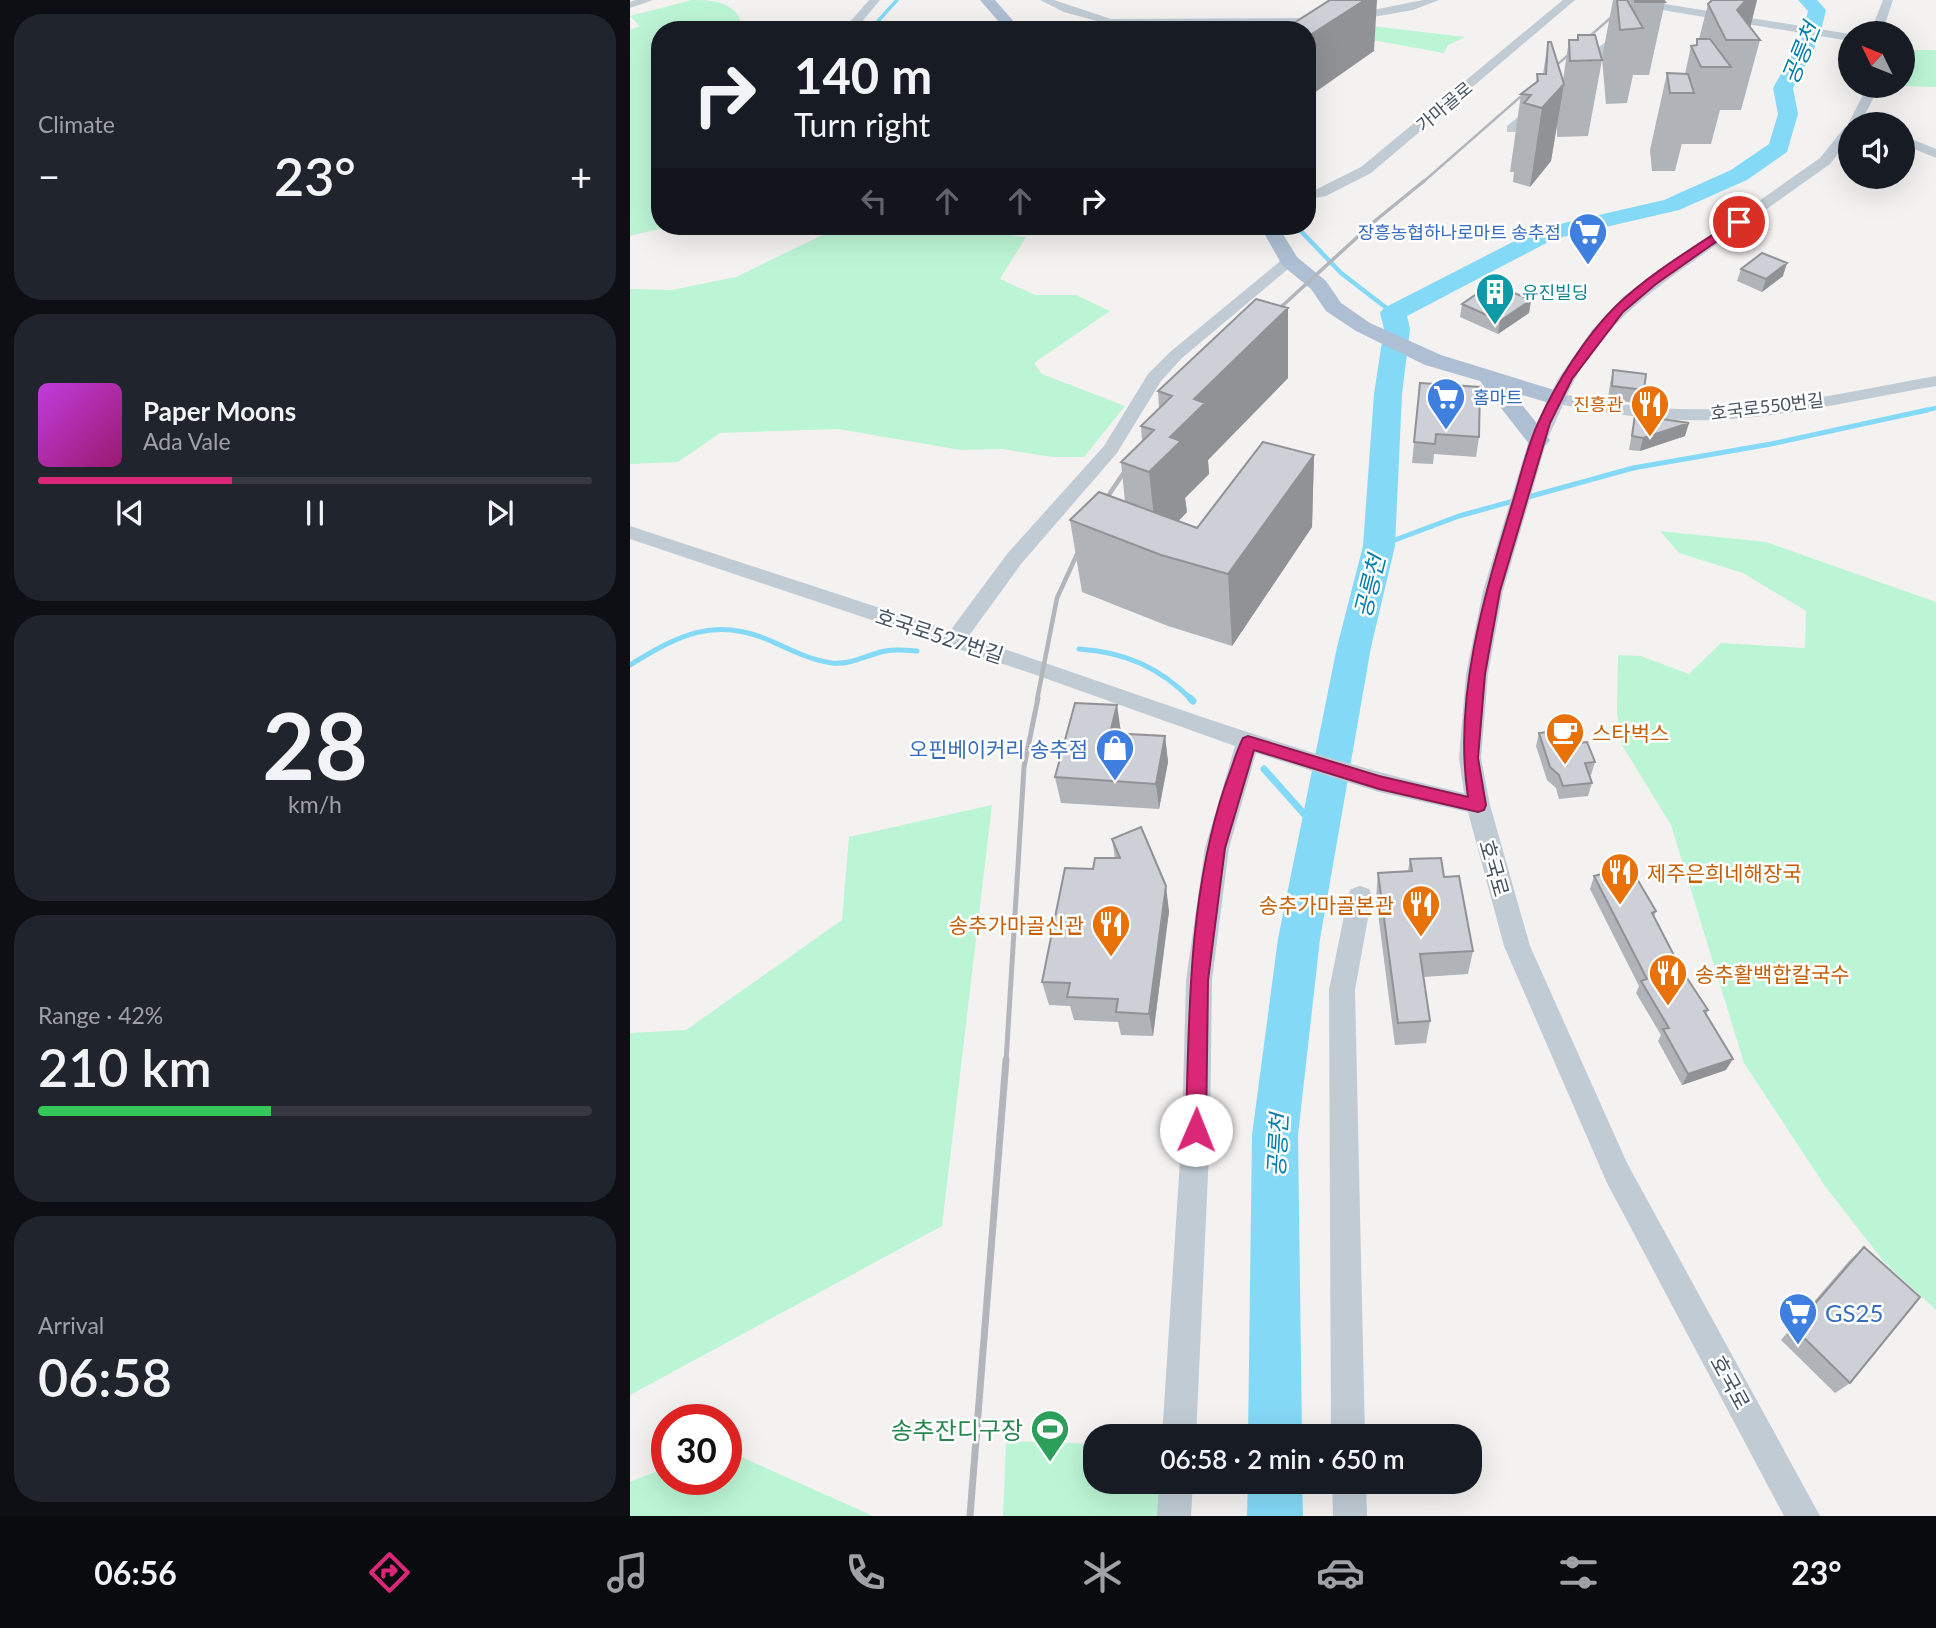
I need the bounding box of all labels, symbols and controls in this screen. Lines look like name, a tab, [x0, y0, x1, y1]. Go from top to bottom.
water label: 공릉천	[1775, 16, 1826, 88]
north arrow	[1838, 21, 1914, 98]
map controls	[1838, 21, 1915, 189]
text: 140 m	[794, 46, 932, 104]
icon: right	[679, 49, 770, 140]
street label: 가마골로	[1412, 76, 1476, 136]
text: Turn right	[794, 105, 930, 144]
text: Climate	[38, 110, 115, 138]
button: sound	[1838, 112, 1915, 189]
text: 23°	[274, 145, 356, 207]
text: −	[38, 153, 60, 199]
text: +	[570, 153, 592, 199]
icon: left	[855, 182, 893, 220]
icon: ahead	[928, 182, 966, 220]
icon: ahead	[1001, 182, 1039, 220]
icon: right	[1074, 182, 1112, 220]
pin	[1709, 192, 1769, 252]
icon: arrive	[1720, 203, 1758, 241]
supermarket icon: 장흥농협하나로마트 송추점	[1567, 211, 1609, 266]
place label: 장흥농협하나로마트 송추점	[1358, 221, 1561, 243]
building icon: 유진빌딩	[1474, 271, 1516, 326]
place label: 유진빌딩	[1522, 281, 1588, 303]
supermarket icon: 홈마트	[1425, 376, 1467, 431]
restaurant icon: 진흥관	[1629, 383, 1671, 438]
place label: 홈마트	[1473, 386, 1523, 408]
street label: 호국로550번길	[1709, 388, 1825, 424]
place label: 진흥관	[1573, 393, 1623, 415]
text: Paper Moons	[143, 395, 296, 427]
text: Ada Vale	[143, 427, 231, 455]
icon: previous	[111, 494, 149, 532]
icon: pause	[296, 494, 334, 532]
icon: next	[481, 494, 519, 532]
water label: 공릉천	[1348, 549, 1391, 620]
street label: 호국로527번길	[873, 603, 1007, 667]
text: 28	[262, 690, 368, 799]
cafe icon: 스타벅스	[1544, 711, 1586, 766]
place label: 스타벅스	[1592, 720, 1669, 745]
shop icon: 오핀베이커리 송추점	[1094, 727, 1136, 782]
place label: 오핀베이커리 송추점	[909, 736, 1088, 761]
text: km/h	[288, 790, 342, 818]
street label: 호국로	[1475, 837, 1515, 899]
restaurant icon: 제주은희네해장국	[1599, 851, 1641, 906]
place label: 제주은희네해장국	[1647, 860, 1802, 885]
restaurant icon: 송추가마골본관	[1400, 883, 1442, 938]
place label: 송추가마골본관	[1259, 892, 1394, 917]
restaurant icon: 송추가마골신관	[1090, 903, 1132, 958]
place label: 송추가마골신관	[949, 912, 1084, 937]
restaurant icon: 송추활백합칼국수	[1647, 952, 1689, 1007]
place label: 송추활백합칼국수	[1695, 961, 1850, 986]
text: Range · 42%	[38, 1001, 163, 1029]
text: 210 km	[38, 1036, 212, 1098]
position arrow	[1159, 1093, 1233, 1167]
water label: 공릉천	[1261, 1110, 1293, 1177]
supermarket icon: GS25	[1777, 1291, 1819, 1346]
place label: GS25	[1825, 1298, 1883, 1327]
text: Arrival	[38, 1311, 104, 1339]
text: 06:58	[38, 1346, 172, 1408]
street label: 호국로	[1706, 1351, 1756, 1413]
speed limit sign: 30	[651, 1404, 742, 1495]
sports icon: 송추잔디구장	[1029, 1408, 1071, 1463]
place label: 송추잔디구장	[891, 1415, 1023, 1444]
text: 06:58 · 2 min · 650 m	[1160, 1443, 1405, 1475]
icon: directions	[365, 1548, 414, 1597]
icon: music	[603, 1548, 652, 1597]
icon: phone	[841, 1548, 890, 1597]
icon: climate	[1078, 1548, 1127, 1597]
icon: car	[1316, 1548, 1365, 1597]
icon: filters	[1554, 1548, 1603, 1597]
text: 06:56	[94, 1553, 177, 1592]
text: 23°	[1791, 1553, 1842, 1592]

